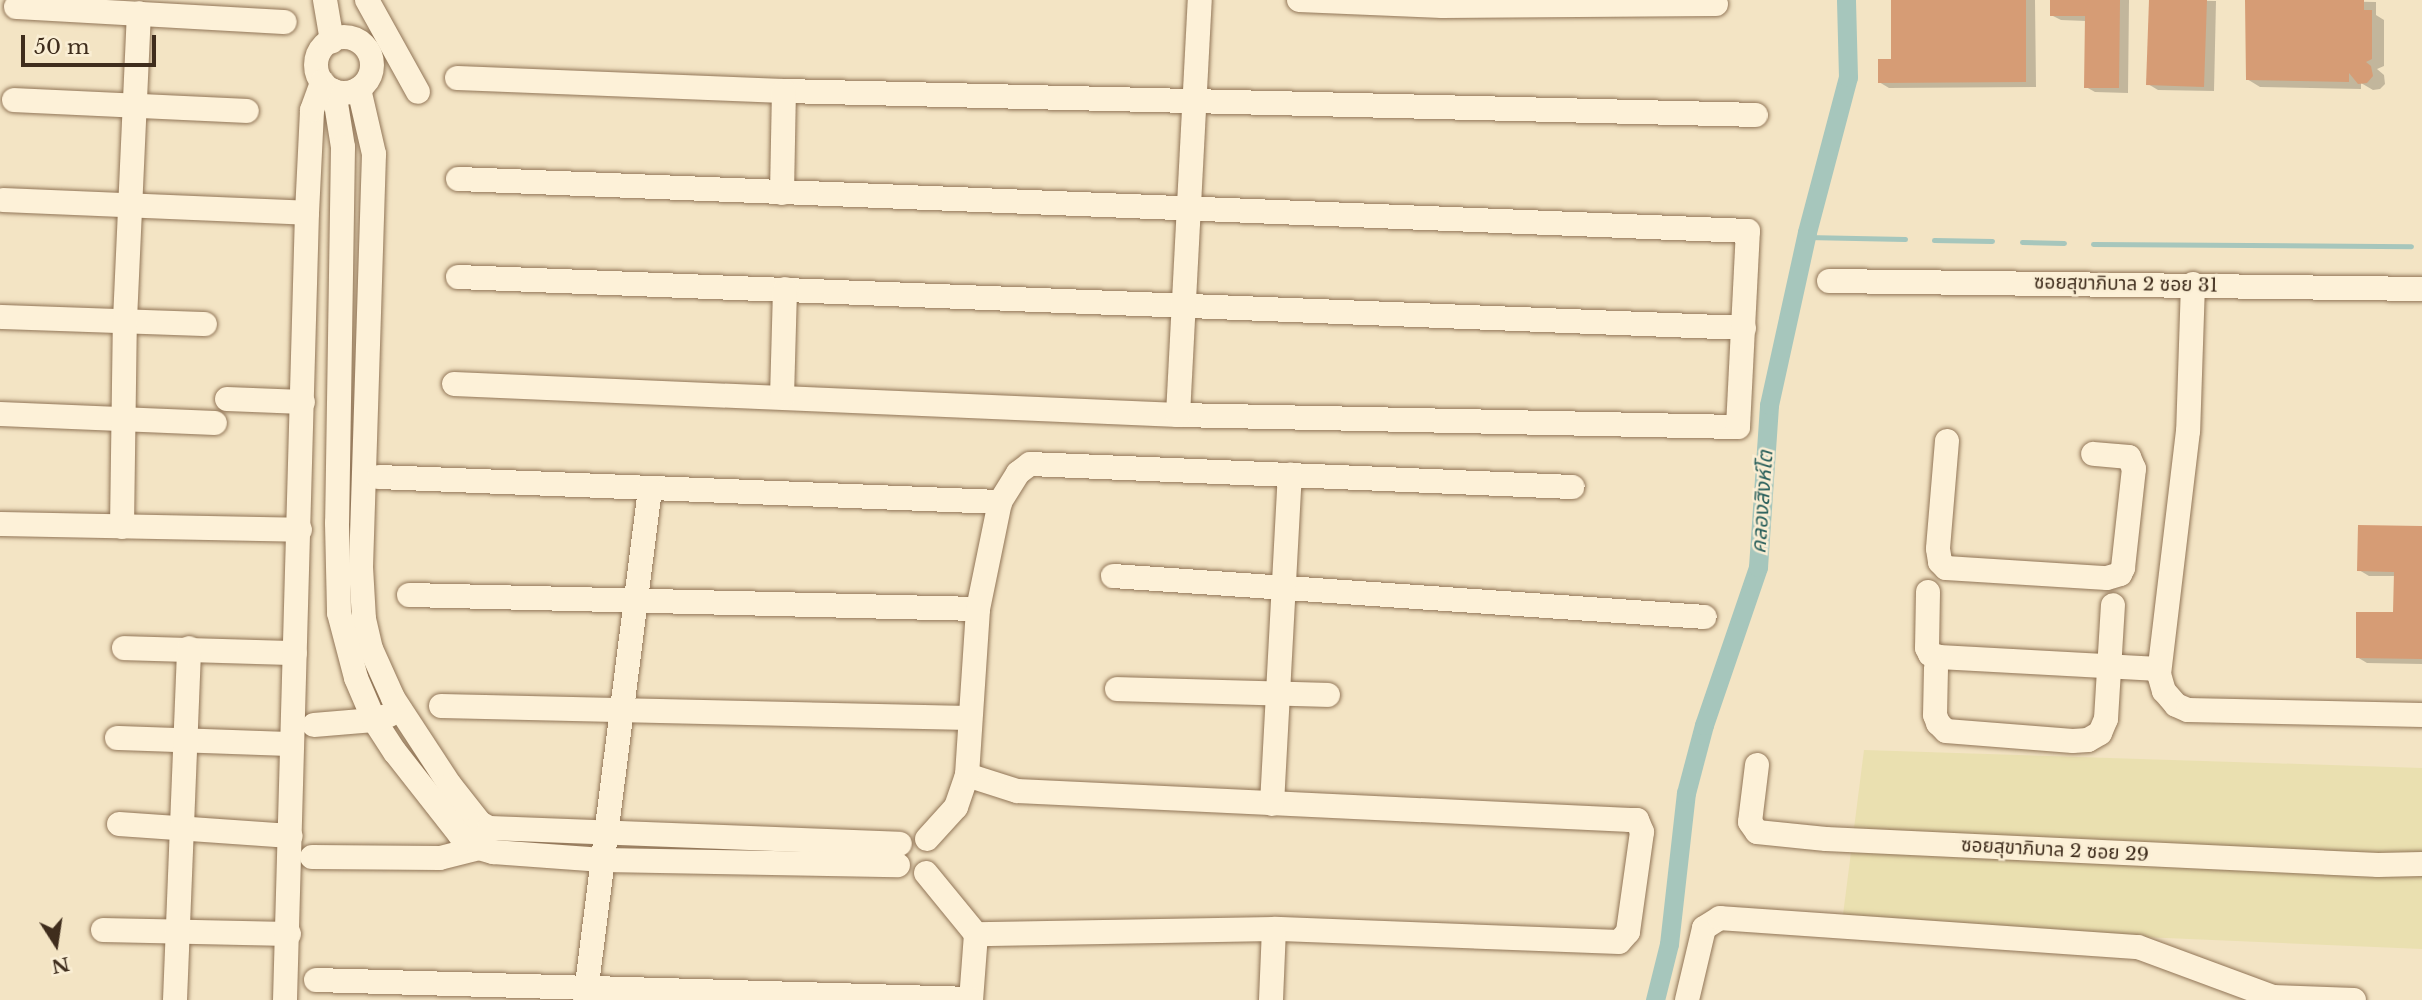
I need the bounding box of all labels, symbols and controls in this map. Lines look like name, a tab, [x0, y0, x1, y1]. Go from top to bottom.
scale bar	[24, 21, 159, 65]
text: 50 m	[34, 34, 89, 60]
street label: ซอยสุขาภิบาล 2 ซอย 31	[2034, 271, 2218, 297]
water label: คลองสิงห์โต	[1746, 450, 1778, 554]
street label: ซอยสุขาภิบาล 2 ซอย 29	[1961, 834, 2149, 866]
north arrow	[21, 909, 91, 979]
text: N	[49, 952, 72, 978]

